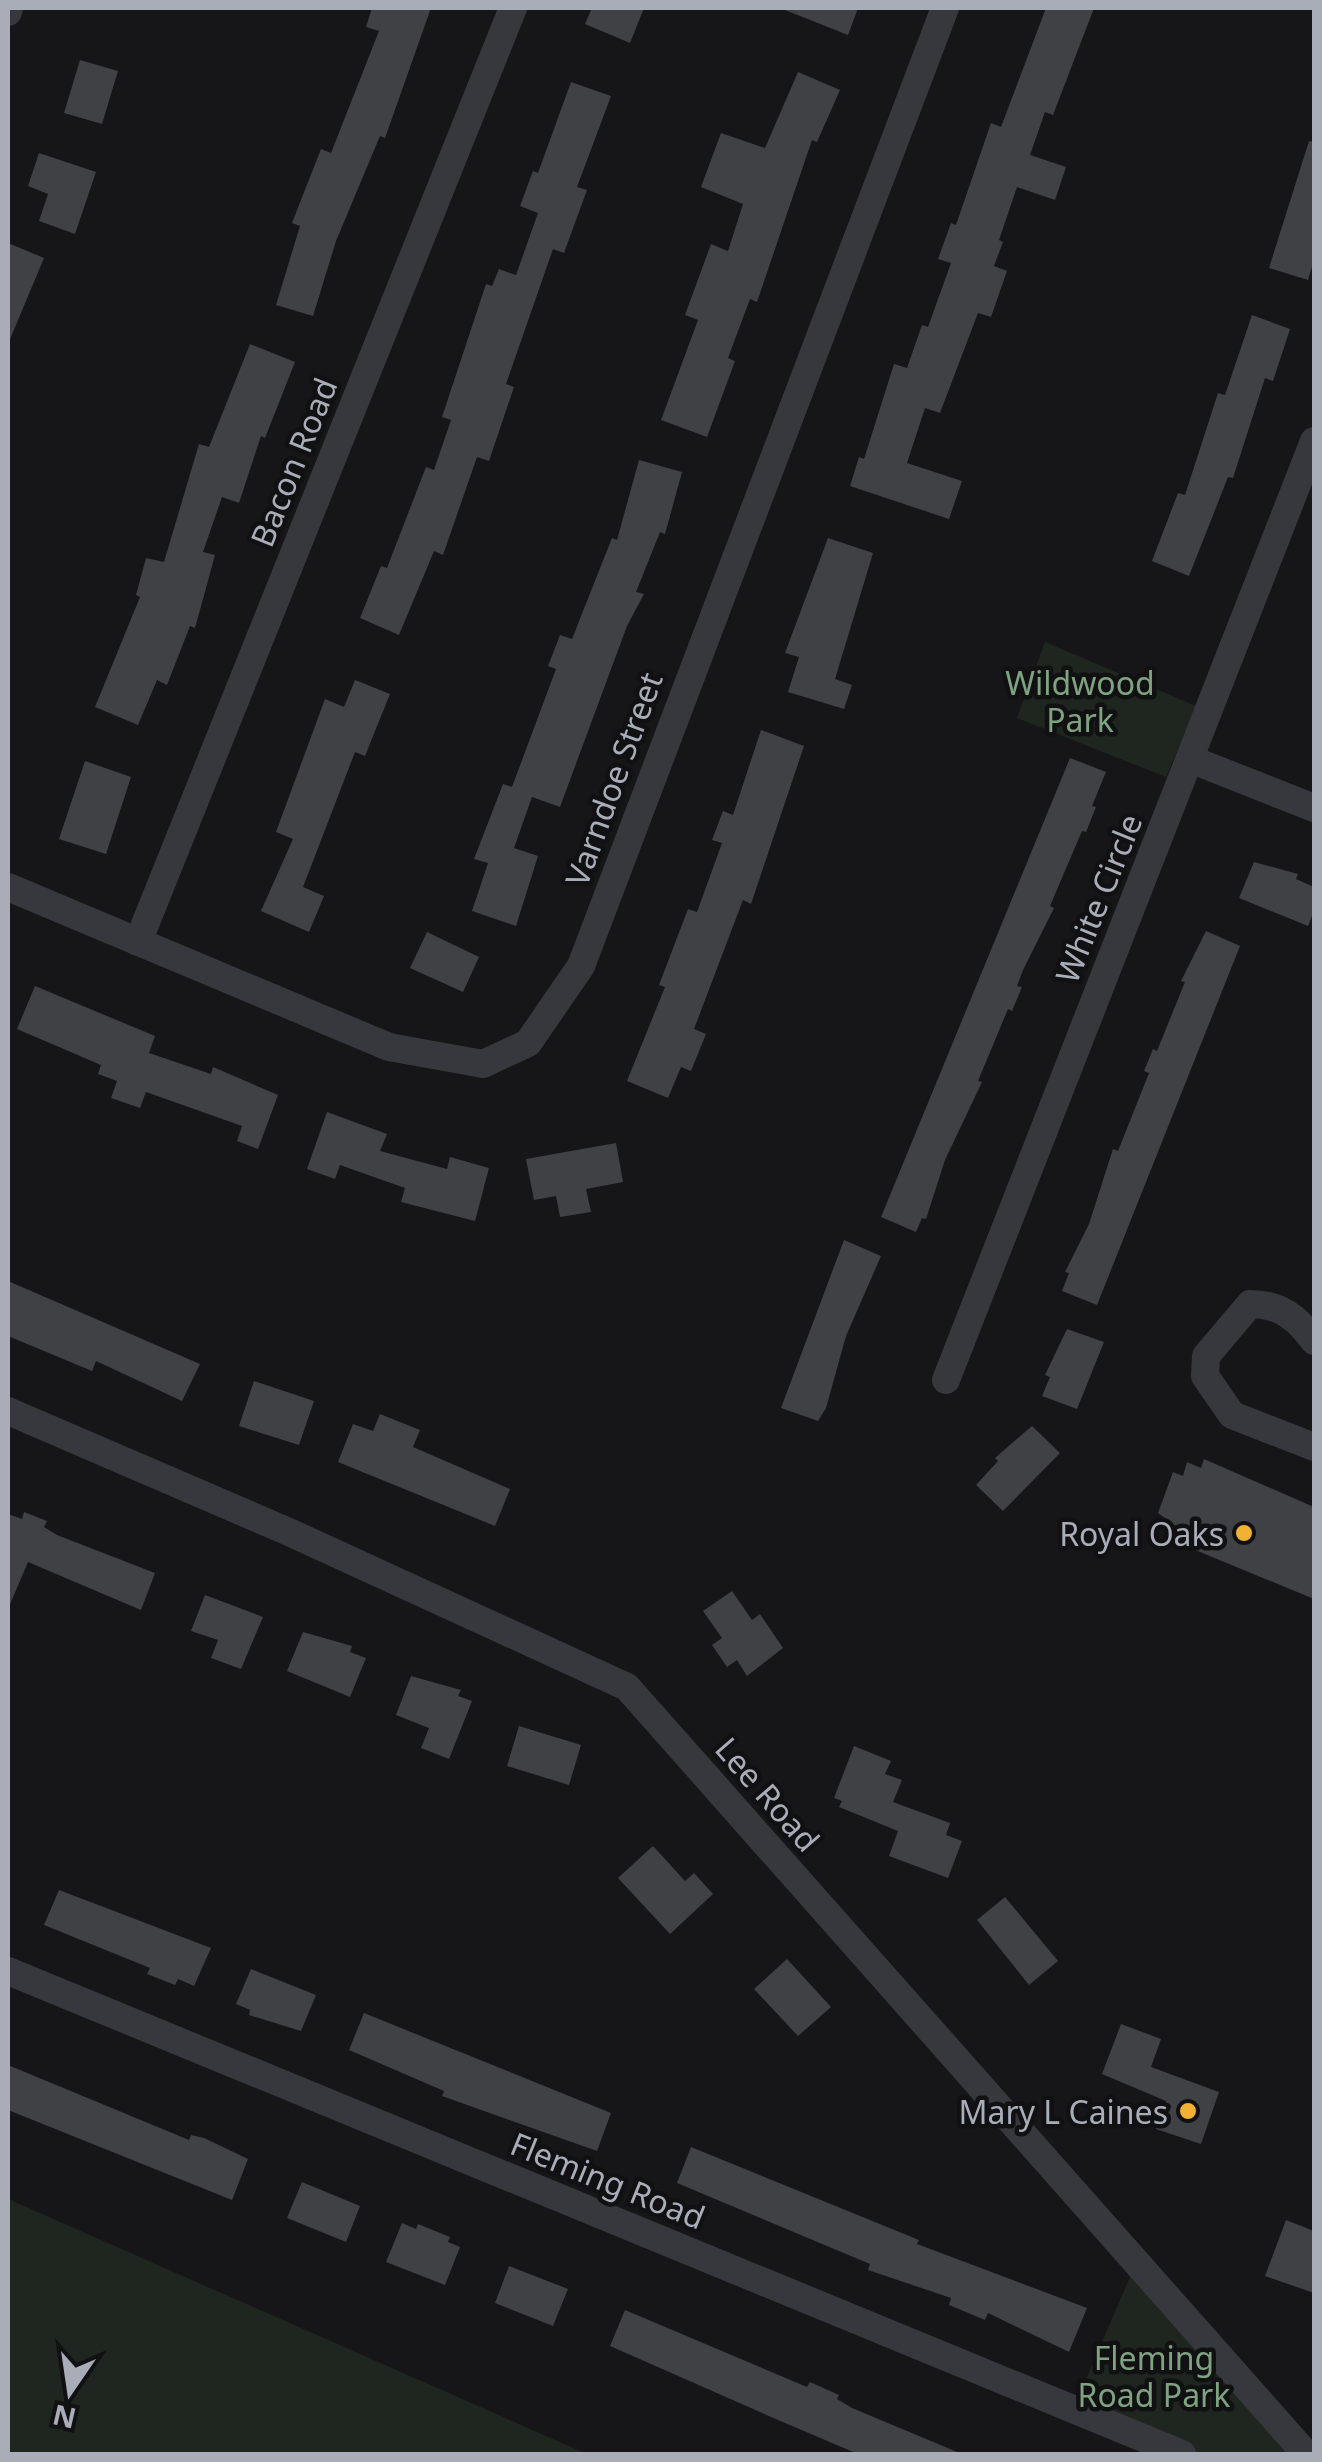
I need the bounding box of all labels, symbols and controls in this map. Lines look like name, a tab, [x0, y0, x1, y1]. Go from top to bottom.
street label: Bacon Road	[240, 371, 346, 553]
park label: Wildwood Park	[1005, 661, 1155, 741]
street label: Varndoe Street	[554, 666, 672, 892]
street label: White Circle	[1045, 807, 1151, 989]
place label: Royal Oaks	[1059, 1512, 1224, 1555]
marker: Royal Oaks	[1233, 1522, 1255, 1544]
street label: Lee Road	[706, 1728, 830, 1860]
place label: Mary L Caines	[958, 2090, 1168, 2133]
marker: Mary L Caines	[1177, 2100, 1199, 2122]
street label: Fleming Road	[505, 2122, 711, 2238]
park label: Fleming Road Park	[1078, 2336, 1230, 2416]
north arrow	[20, 2342, 120, 2442]
text: N	[49, 2396, 80, 2438]

